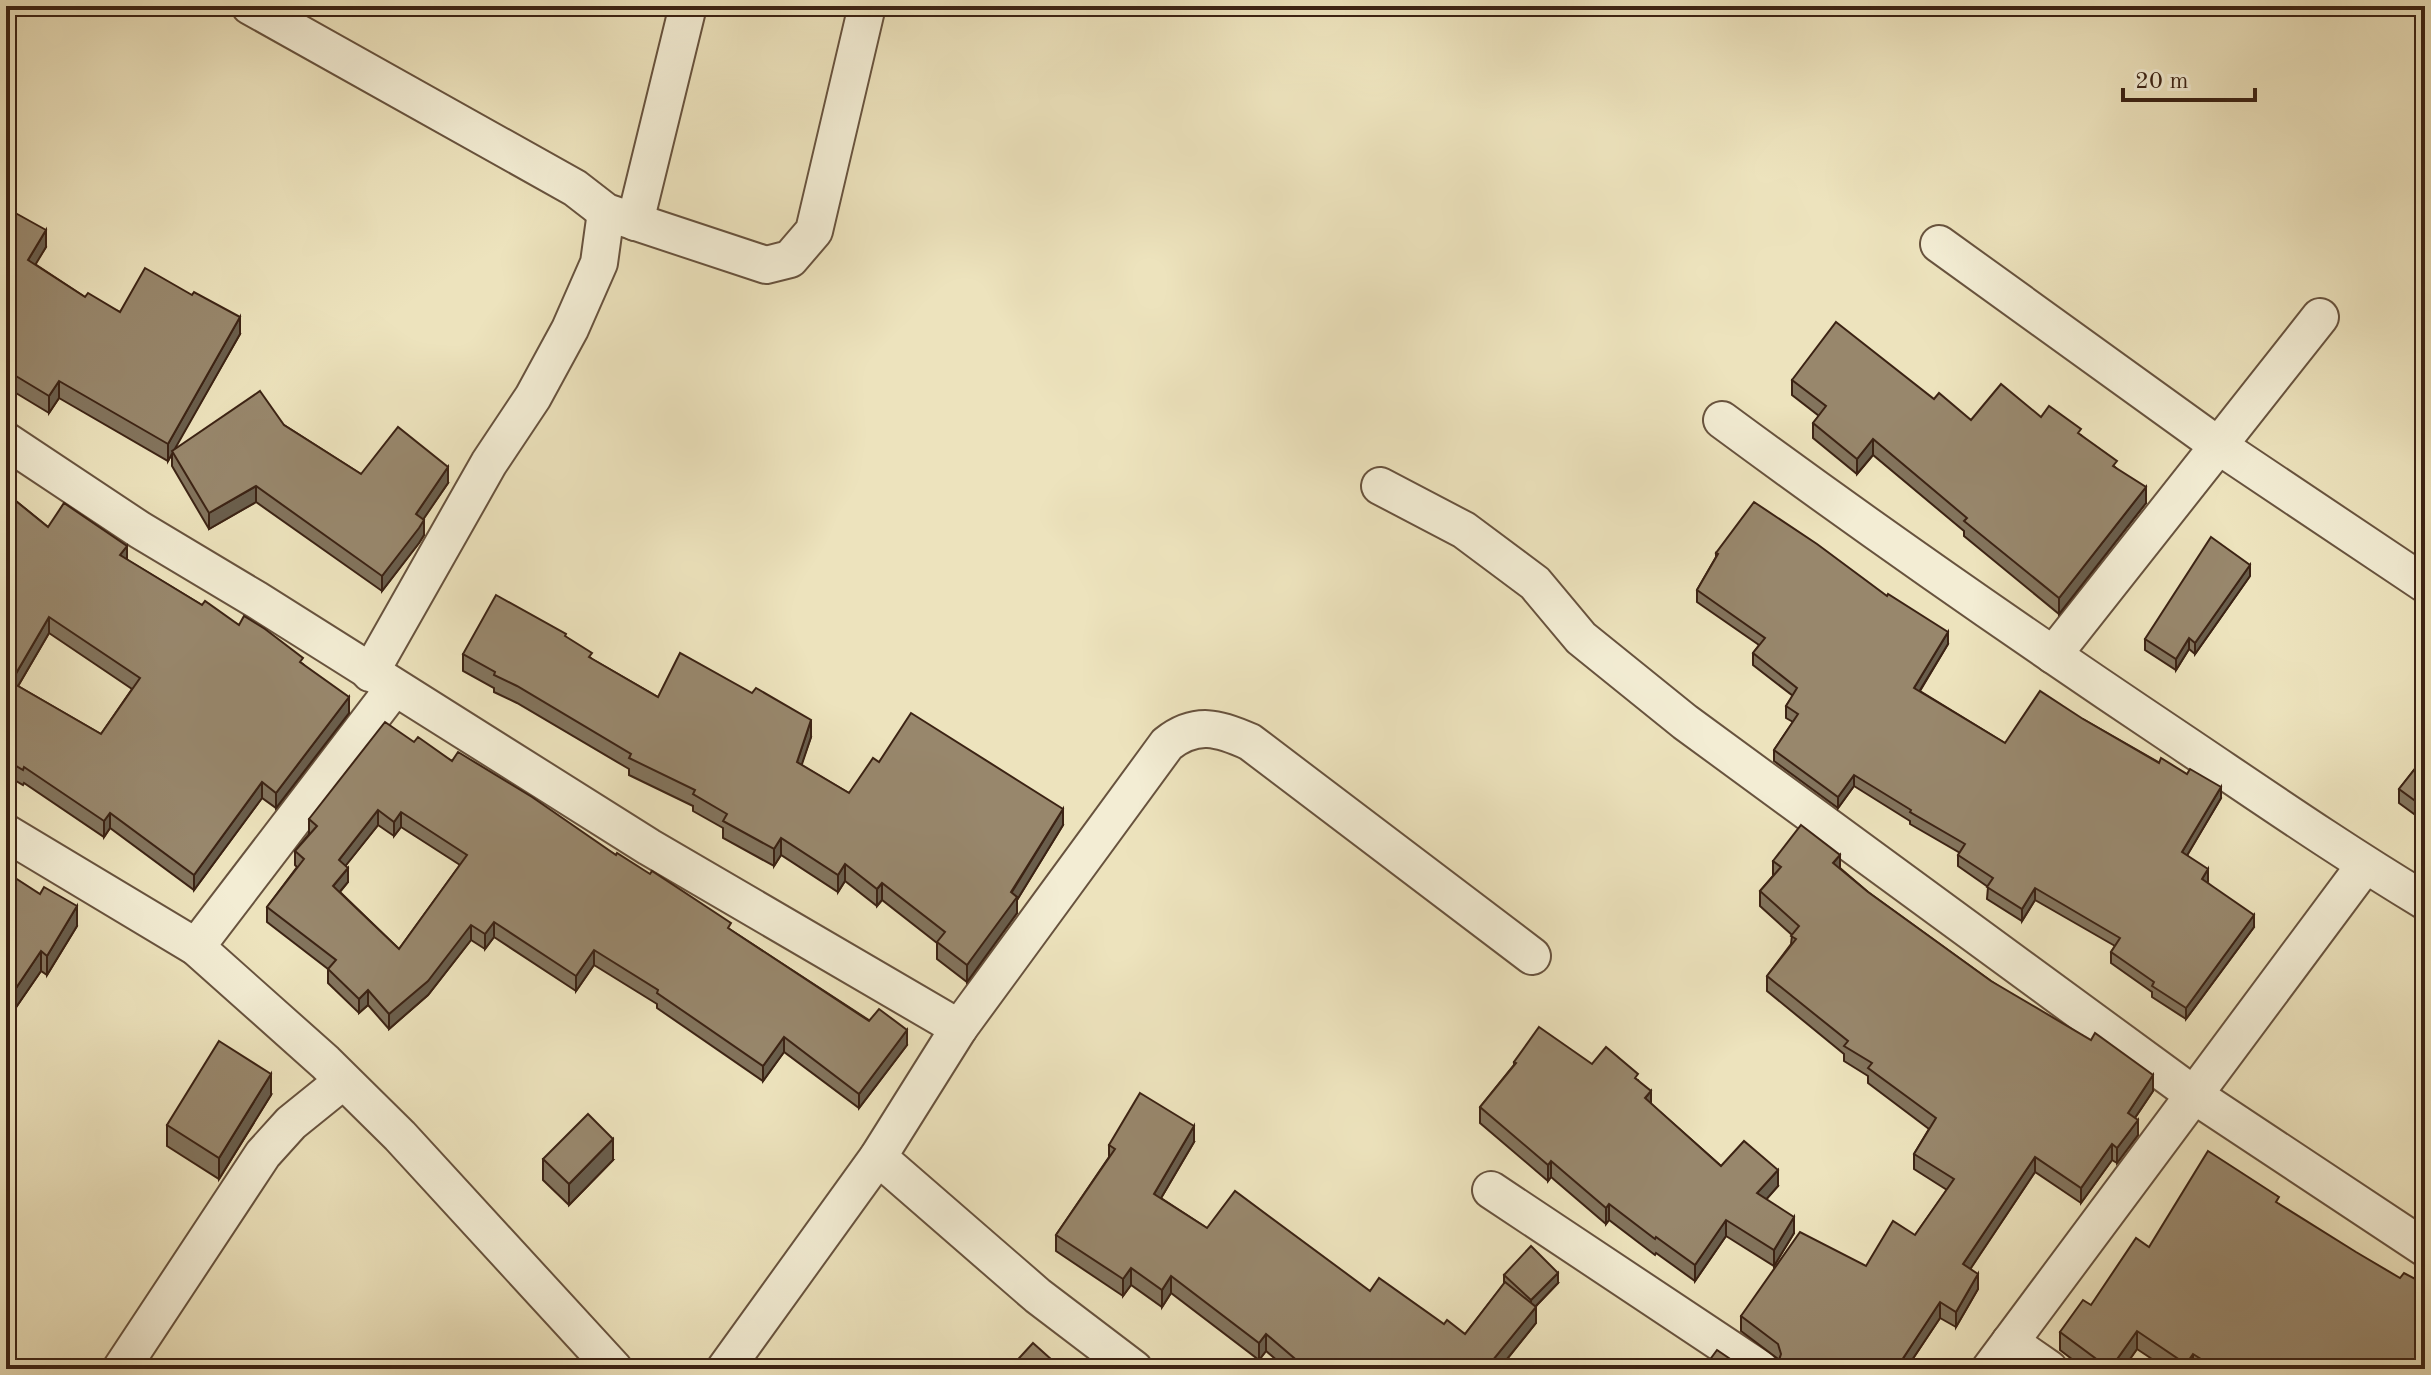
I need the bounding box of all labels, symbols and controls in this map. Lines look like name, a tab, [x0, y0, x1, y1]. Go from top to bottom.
scale bar	[2123, 52, 2255, 102]
text: 20 m	[2135, 70, 2189, 94]

